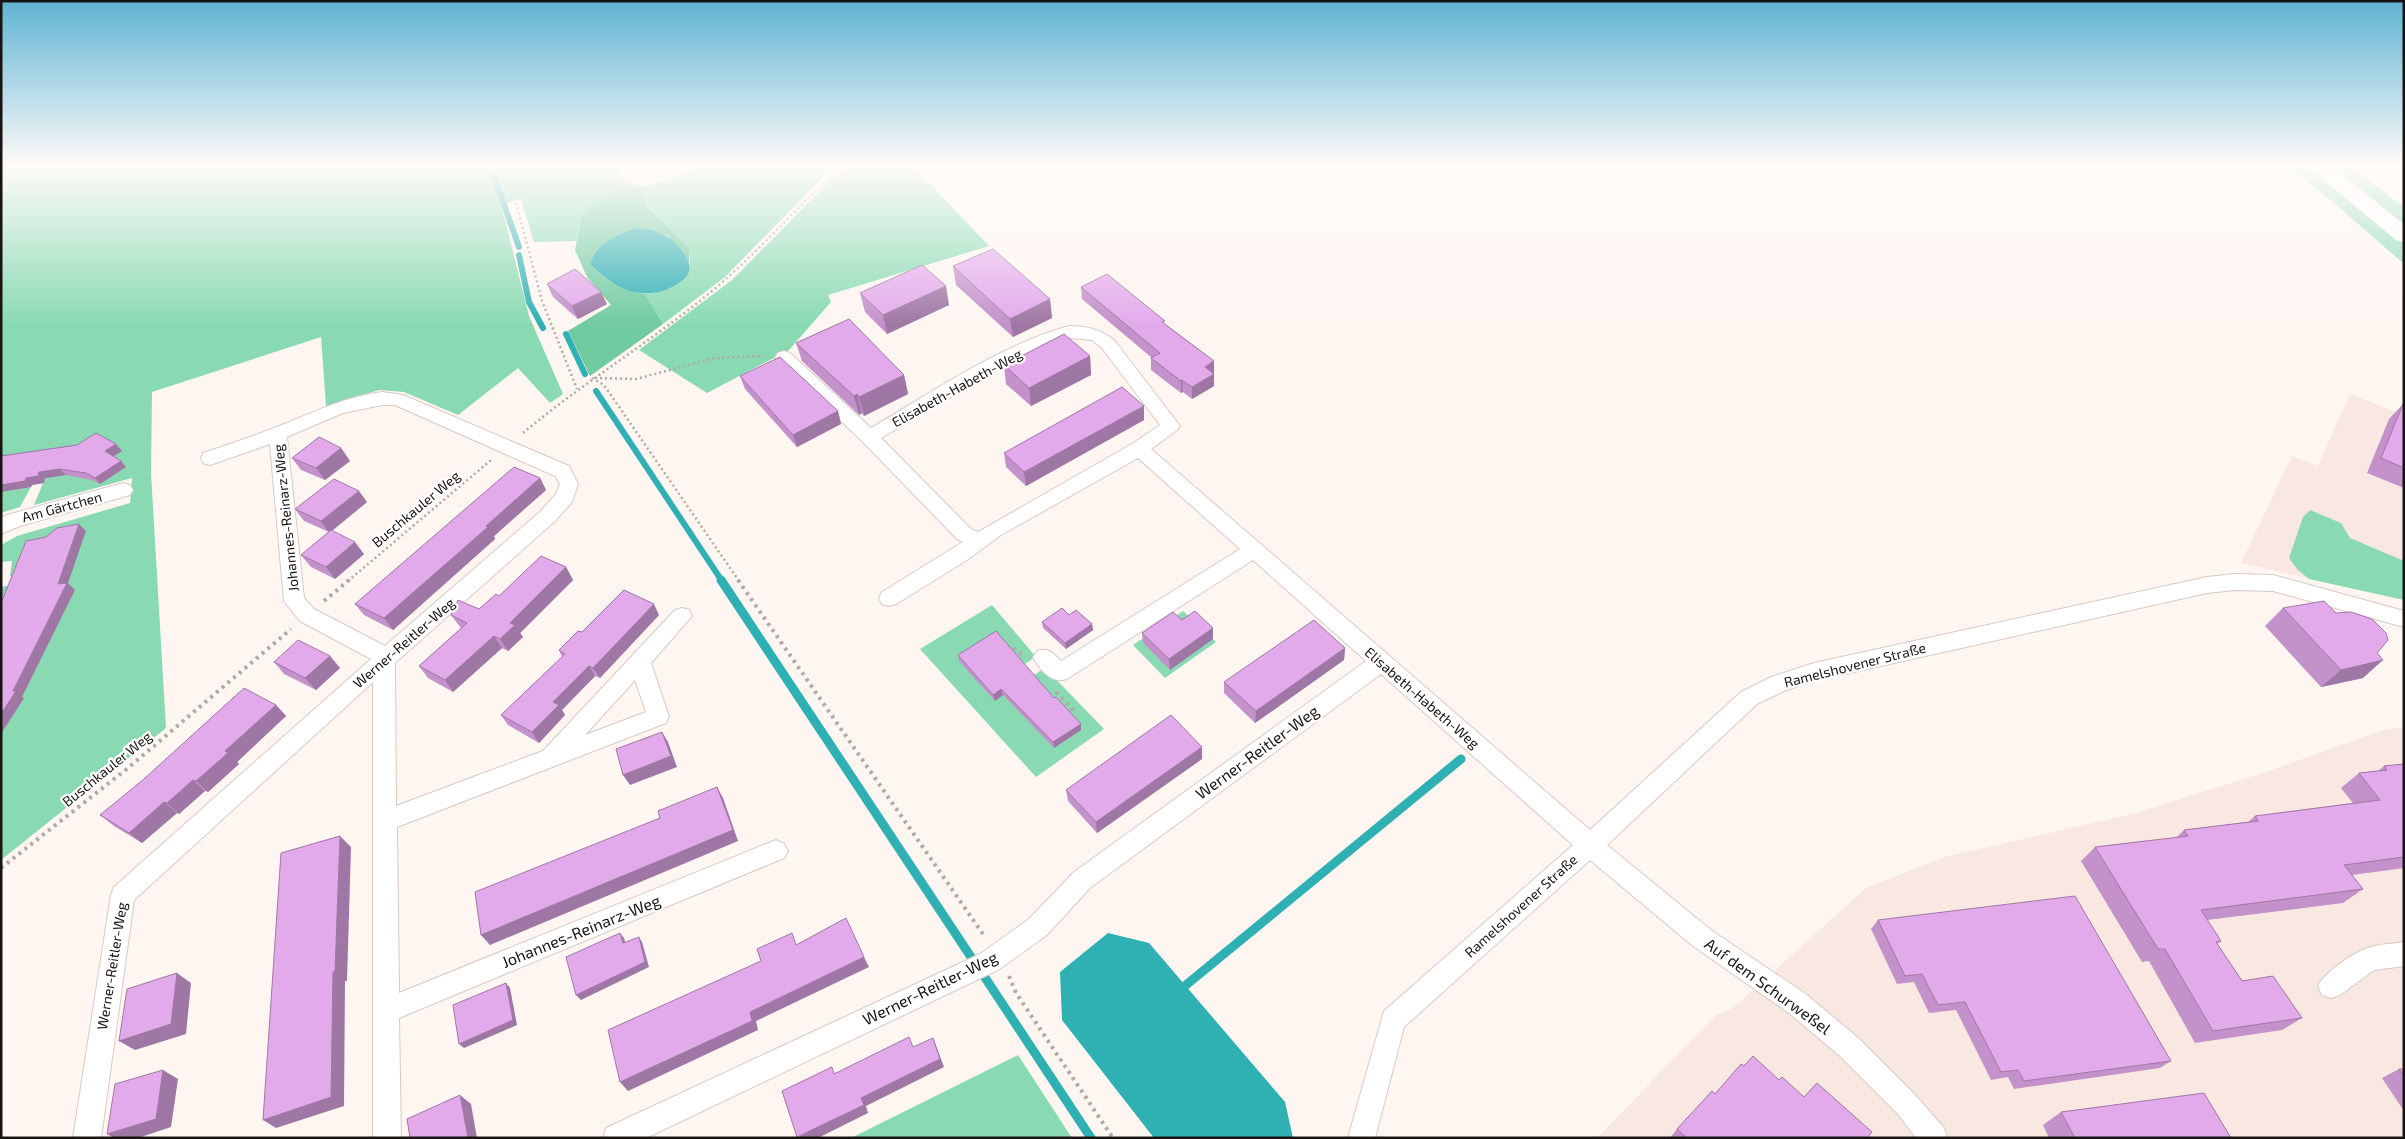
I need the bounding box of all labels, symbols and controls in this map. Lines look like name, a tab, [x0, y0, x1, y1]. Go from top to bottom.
street label: Elisabeth-Habeth-Weg	[889, 345, 1025, 430]
street label: Johannes-Reinarz-Weg	[269, 443, 302, 593]
street label: Buschkauler Weg	[368, 467, 463, 550]
street label: Am Gärtchen	[20, 488, 104, 525]
street label: Werner-Reitler-Weg	[349, 594, 458, 691]
street label: Ramelshovener Straße	[1782, 639, 1928, 690]
street label: Elisabeth-Habeth-Weg	[1362, 643, 1483, 752]
street label: Werner-Reitler-Weg	[1191, 701, 1322, 803]
street label: Buschkauler Weg	[59, 727, 155, 810]
street label: Ramelshovener Straße	[1461, 851, 1580, 961]
street label: Johannes-Reinarz-Weg	[499, 890, 663, 971]
street label: Werner-Reitler-Weg	[93, 901, 130, 1031]
street label: Auf dem Schurweßel	[1702, 933, 1835, 1038]
street label: Werner-Reitler-Weg	[859, 947, 1000, 1028]

